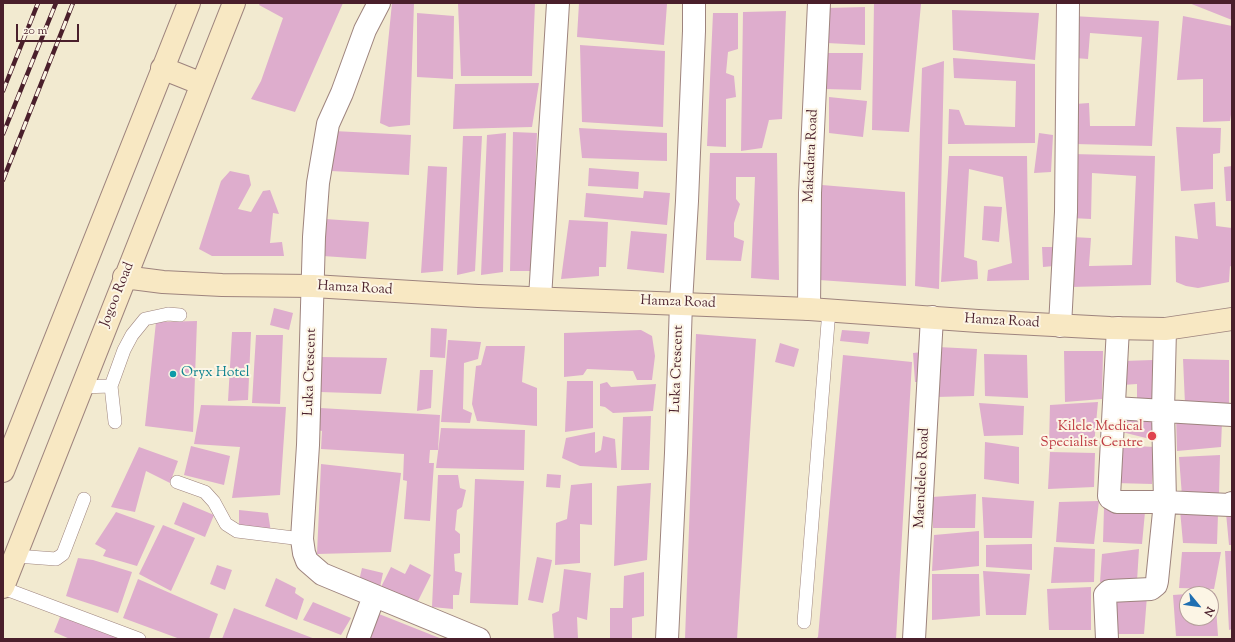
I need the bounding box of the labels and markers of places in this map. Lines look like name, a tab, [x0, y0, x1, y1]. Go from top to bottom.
place label: Oryx Hotel	[181, 366, 250, 382]
marker: Oryx Hotel	[168, 369, 178, 379]
place label: Kilele Medical Specialist Centre	[1040, 420, 1143, 452]
marker: Kilele Medical Specialist Centre	[1146, 430, 1158, 442]

